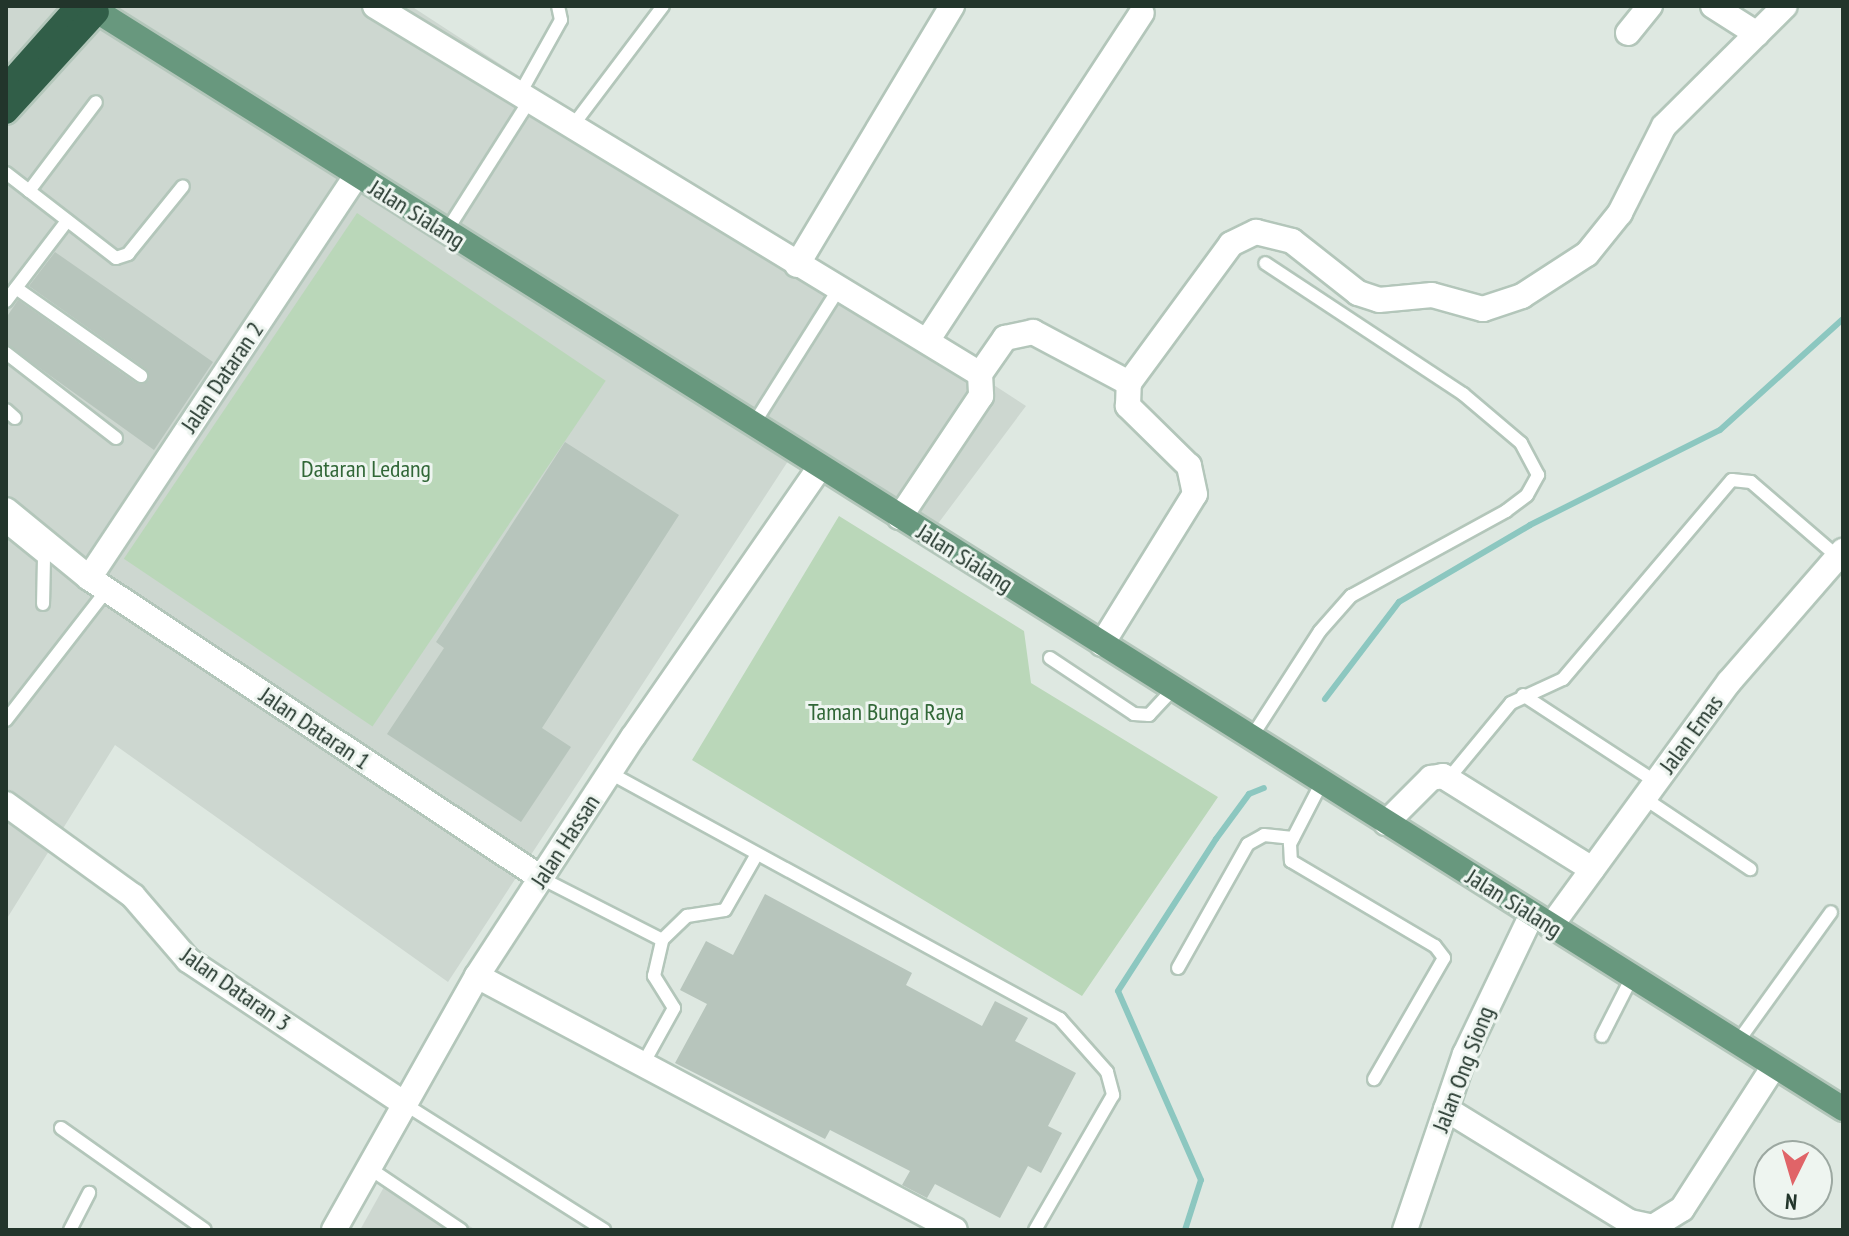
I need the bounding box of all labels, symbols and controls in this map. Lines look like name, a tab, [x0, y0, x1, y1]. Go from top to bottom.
street label: Jalan Sialang	[364, 173, 470, 255]
street label: Jalan Dataran 2	[174, 316, 270, 438]
park label: Dataran Ledang	[301, 455, 431, 483]
street label: Jalan Sialang	[912, 517, 1018, 599]
street label: Jalan Dataran 1	[254, 680, 376, 776]
street label: Jalan Emas	[1653, 689, 1729, 779]
park label: Taman Bunga Raya	[808, 698, 964, 726]
street label: Jalan Hassan	[524, 789, 606, 893]
street label: Jalan Sialang	[1461, 862, 1567, 944]
street label: Jalan Dataran 3	[176, 941, 296, 1037]
street label: Jalan Ong Siong	[1426, 1002, 1500, 1136]
north arrow	[1753, 1140, 1833, 1220]
text: N	[1784, 1187, 1798, 1216]

